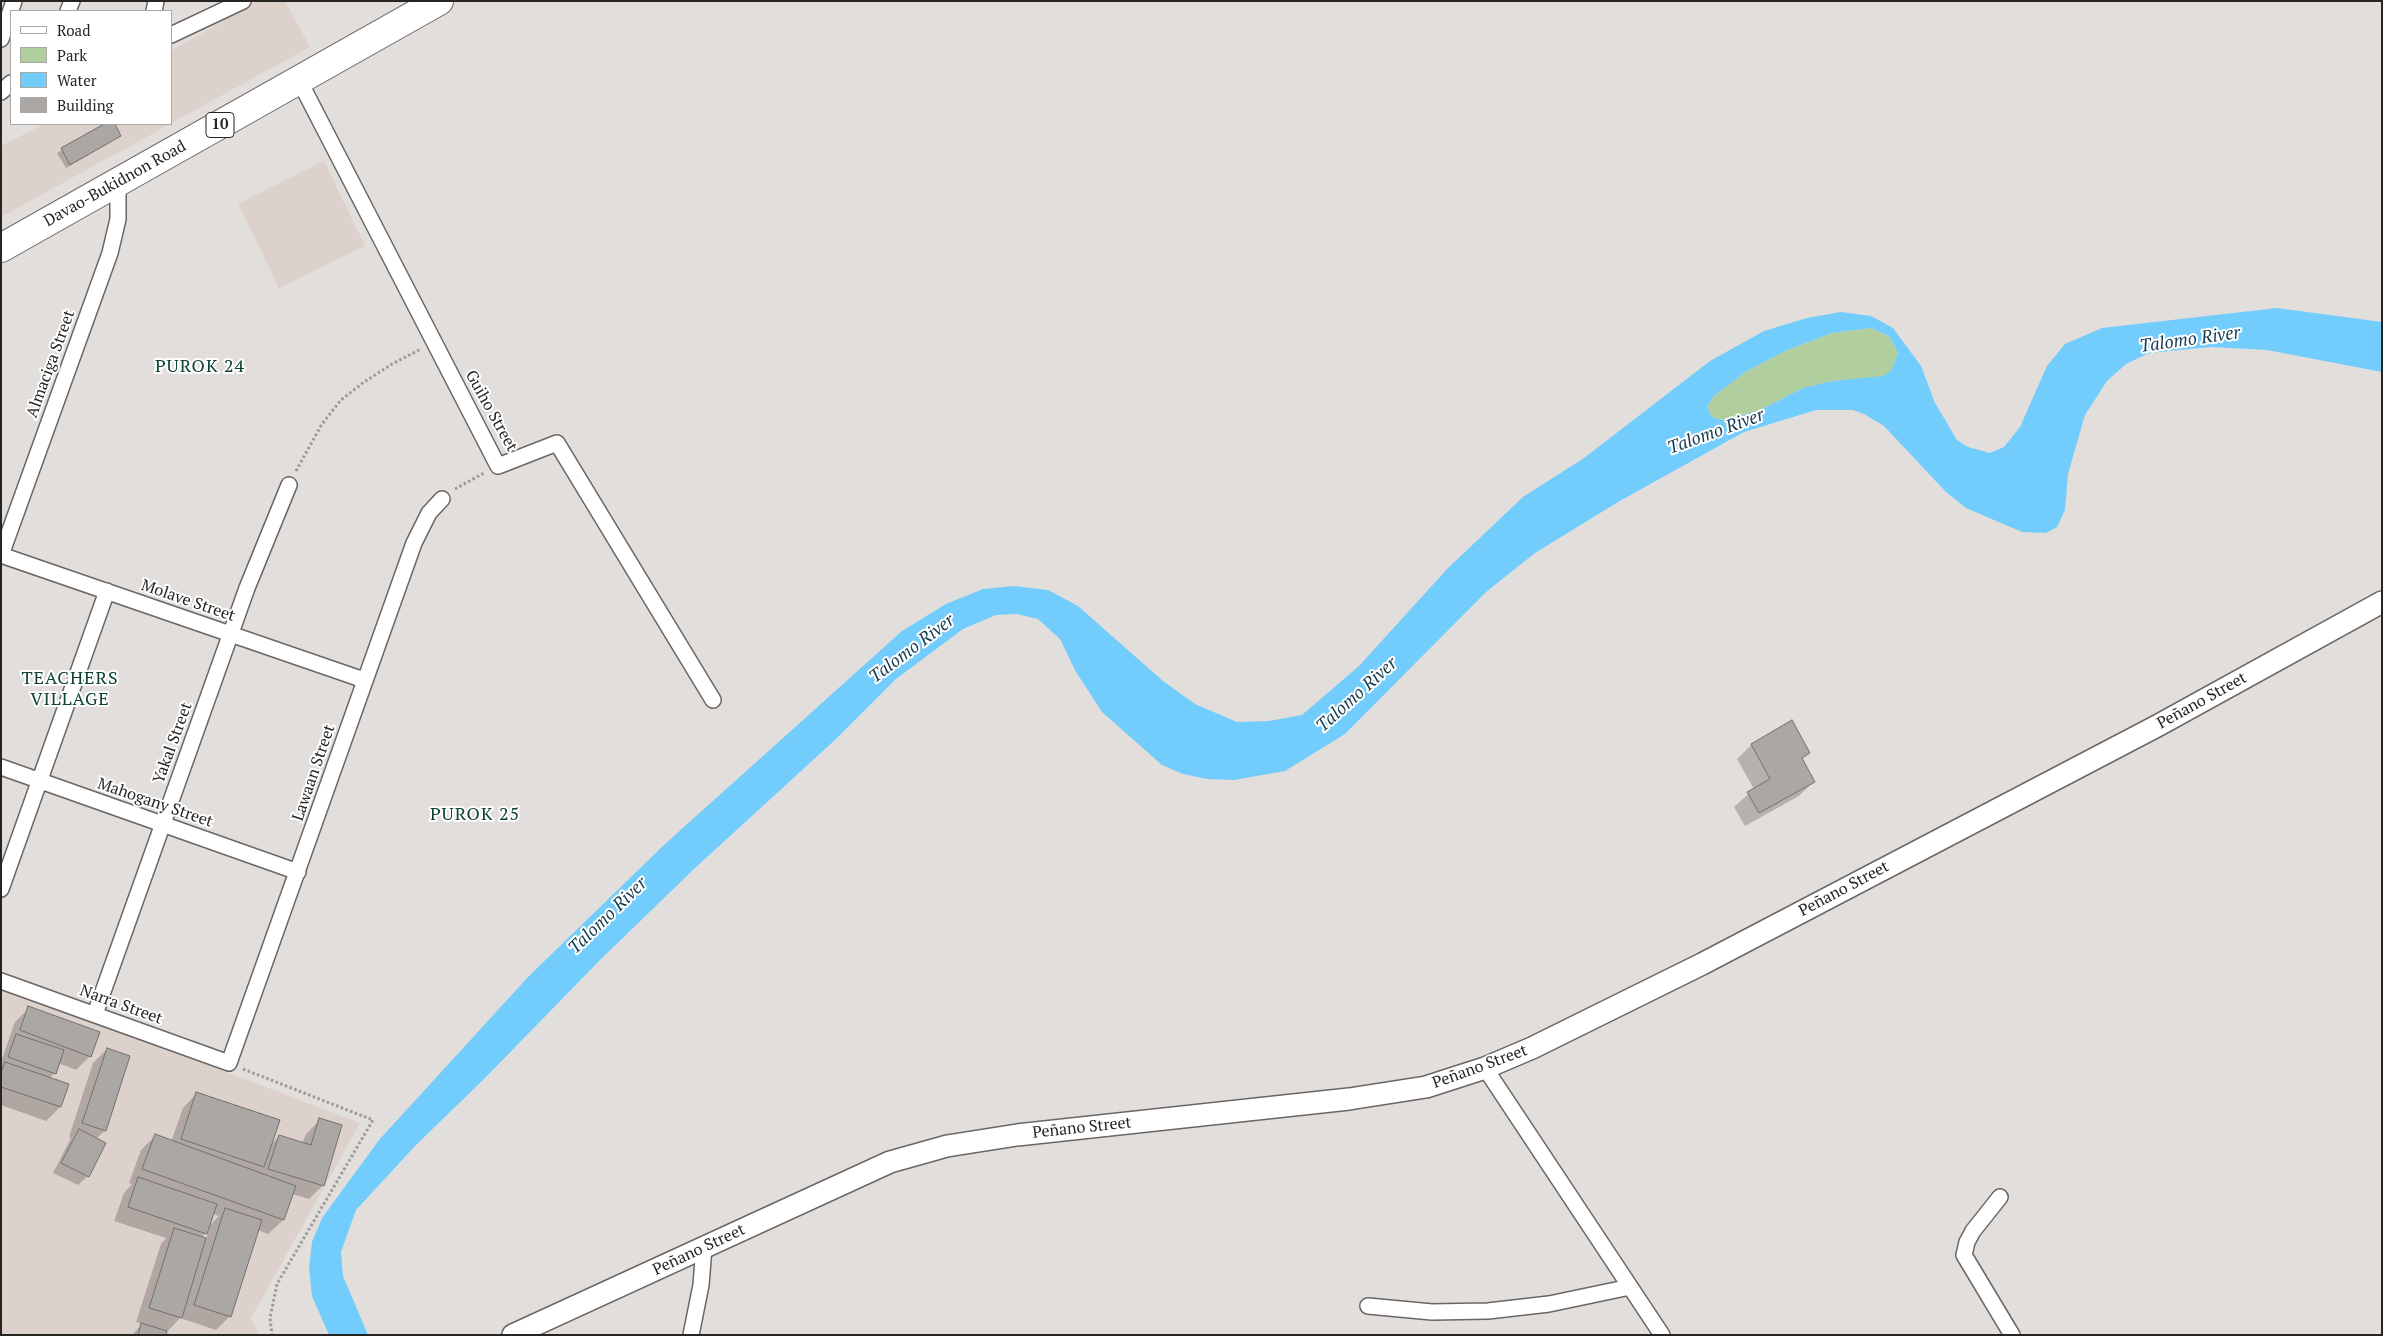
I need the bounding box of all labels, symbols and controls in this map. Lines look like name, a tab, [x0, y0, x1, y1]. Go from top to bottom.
legend	[10, 10, 172, 125]
text: Road	[57, 20, 90, 40]
text: Park	[57, 45, 87, 65]
text: Water	[57, 70, 96, 90]
text: Building	[57, 95, 114, 115]
road number: 10	[206, 112, 234, 138]
street label: Davao-Bukidnon Road	[41, 137, 189, 231]
street label: Almaciga Street	[23, 308, 79, 420]
water label: Talomo River	[2138, 322, 2242, 358]
district label: PUROK 24	[154, 356, 246, 378]
street label: Guiho Street	[461, 367, 521, 455]
water label: Talomo River	[1665, 405, 1767, 459]
street label: Molave Street	[139, 576, 237, 626]
water label: Talomo River	[865, 610, 959, 688]
water label: Talomo River	[1312, 653, 1402, 737]
district label: TEACHERS VILLAGE	[20, 668, 120, 711]
street label: Peñano Street	[2154, 668, 2250, 734]
street label: Yakal Street	[149, 700, 197, 786]
street label: Lawaan Street	[289, 722, 339, 824]
street label: Mahogany Street	[95, 774, 215, 832]
district label: PUROK 25	[429, 804, 521, 826]
street label: Peñano Street	[1796, 857, 1892, 921]
water label: Talomo River	[564, 873, 652, 959]
street label: Narra Street	[77, 981, 165, 1029]
street label: Peñano Street	[1430, 1041, 1530, 1093]
street label: Peñano Street	[1031, 1113, 1133, 1143]
street label: Peñano Street	[650, 1220, 748, 1280]

